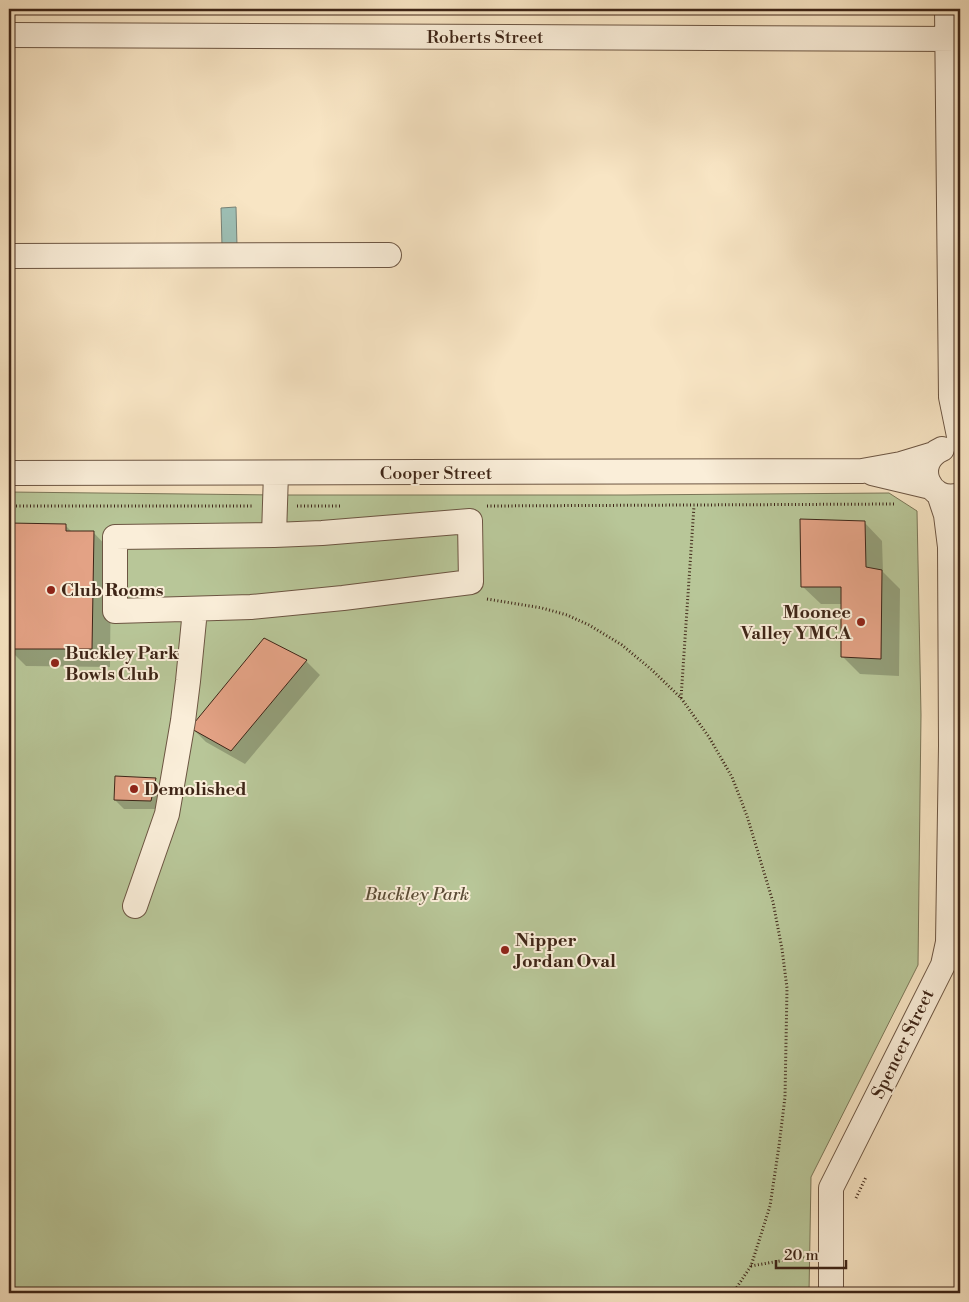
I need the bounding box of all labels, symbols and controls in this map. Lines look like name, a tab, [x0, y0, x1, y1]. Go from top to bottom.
street label: Roberts Street	[427, 26, 544, 49]
street label: Cooper Street	[380, 462, 493, 485]
place label: Club Rooms	[61, 579, 164, 602]
marker: Club Rooms	[45, 584, 57, 596]
place label: Moonee Valley YMCA	[740, 601, 852, 645]
marker: Moonee Valley YMCA	[855, 616, 867, 628]
place label: Buckley Park Bowls Club	[65, 642, 180, 686]
marker: Buckley Park Bowls Club	[49, 657, 61, 669]
place label: Demolished	[144, 778, 247, 801]
marker: Demolished	[128, 783, 140, 795]
park label: Buckley Park	[364, 883, 469, 906]
place label: Nipper Jordan Oval	[512, 929, 616, 973]
marker: Nipper Jordan Oval	[499, 944, 511, 956]
street label: Spencer Street	[867, 985, 940, 1103]
scale bar	[776, 1237, 846, 1269]
text: 20 m	[784, 1246, 819, 1265]

